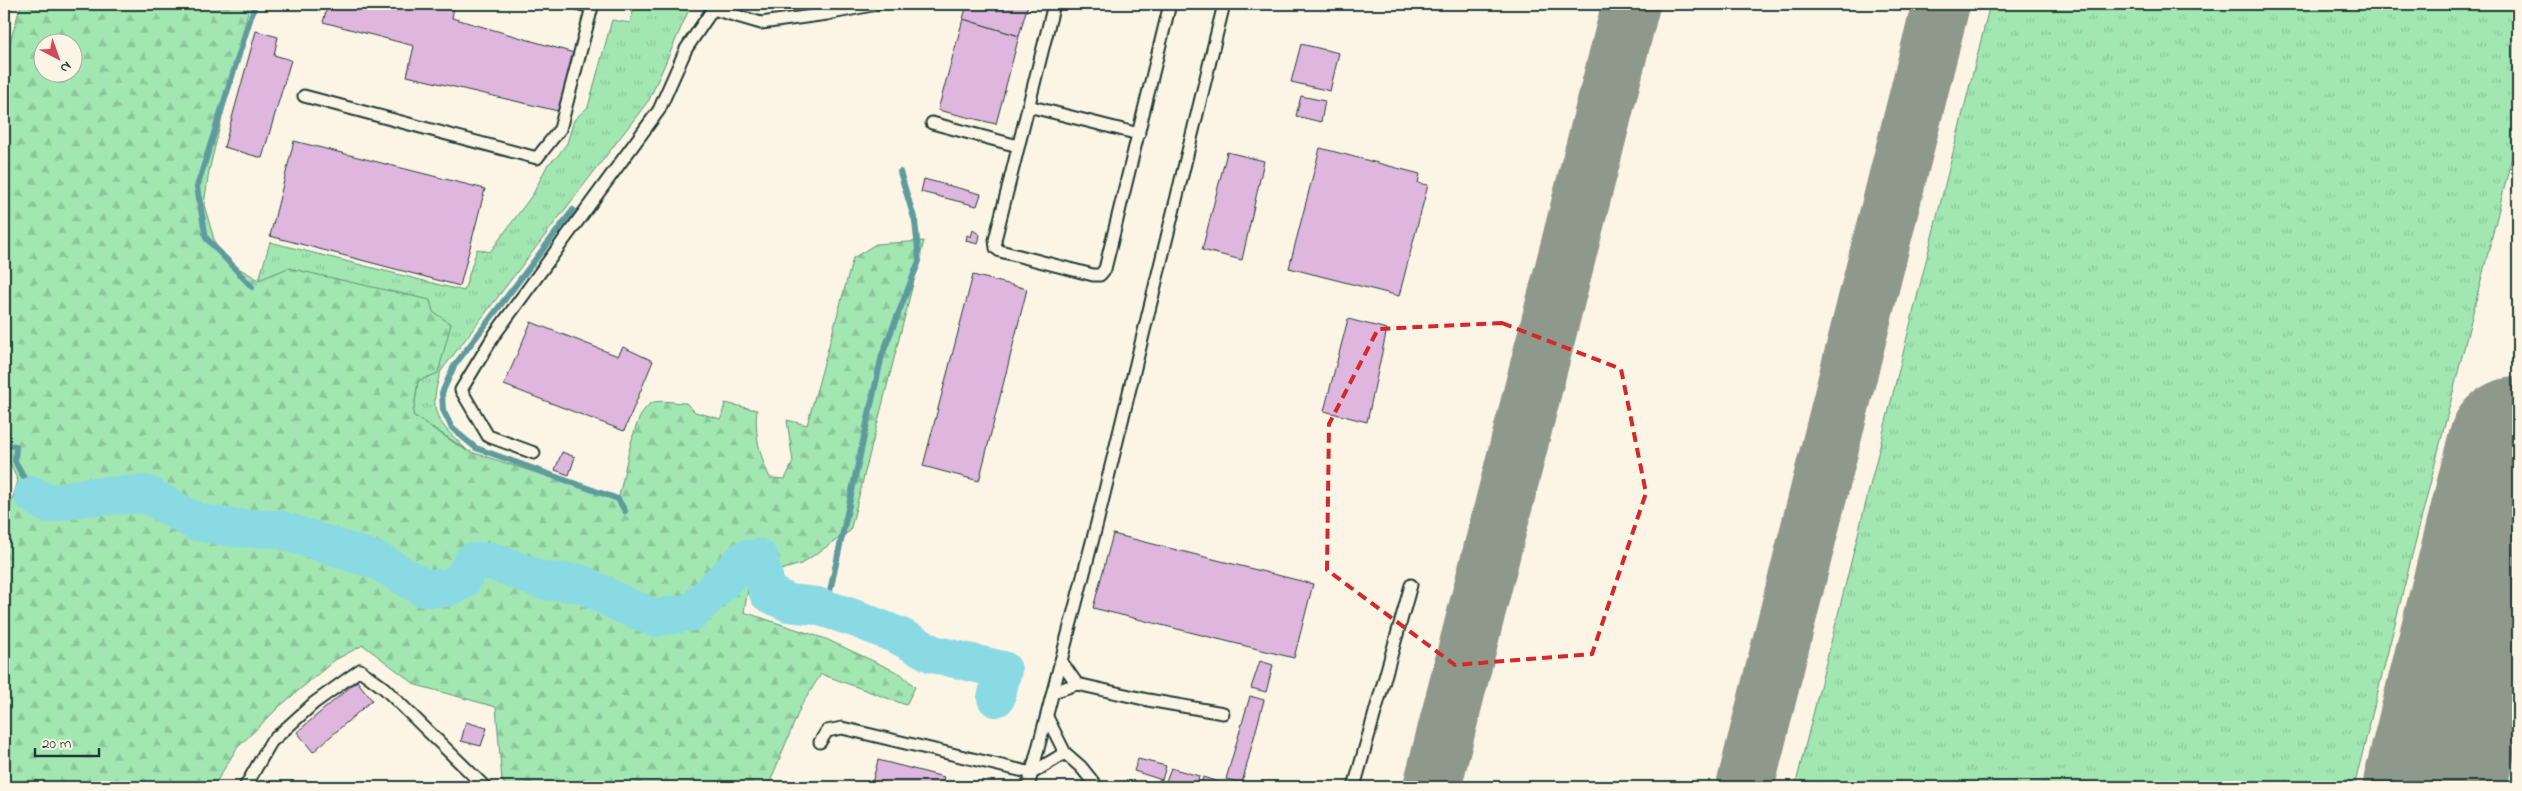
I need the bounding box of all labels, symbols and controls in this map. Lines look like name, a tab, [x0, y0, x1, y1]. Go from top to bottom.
north arrow	[32, 32, 82, 82]
text: N	[55, 56, 76, 78]
scale bar	[35, 726, 99, 758]
text: 20 m	[42, 733, 72, 755]

